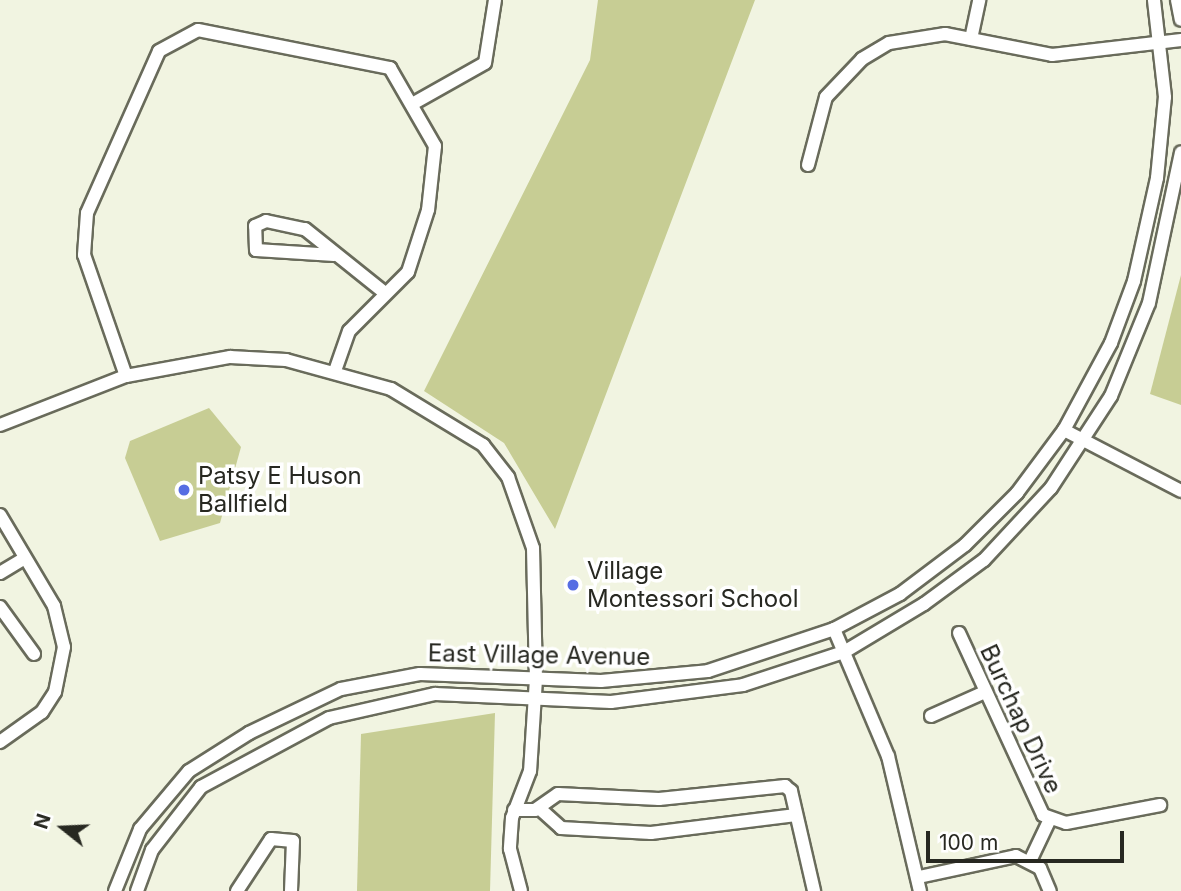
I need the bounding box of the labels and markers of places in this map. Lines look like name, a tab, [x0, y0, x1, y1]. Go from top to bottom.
place label: Patsy E Huson Ballfield	[198, 462, 362, 518]
marker: Patsy E Huson Ballfield	[176, 482, 192, 498]
place label: Village Montessori School	[587, 557, 798, 613]
marker: Village Montessori School	[565, 577, 581, 593]

